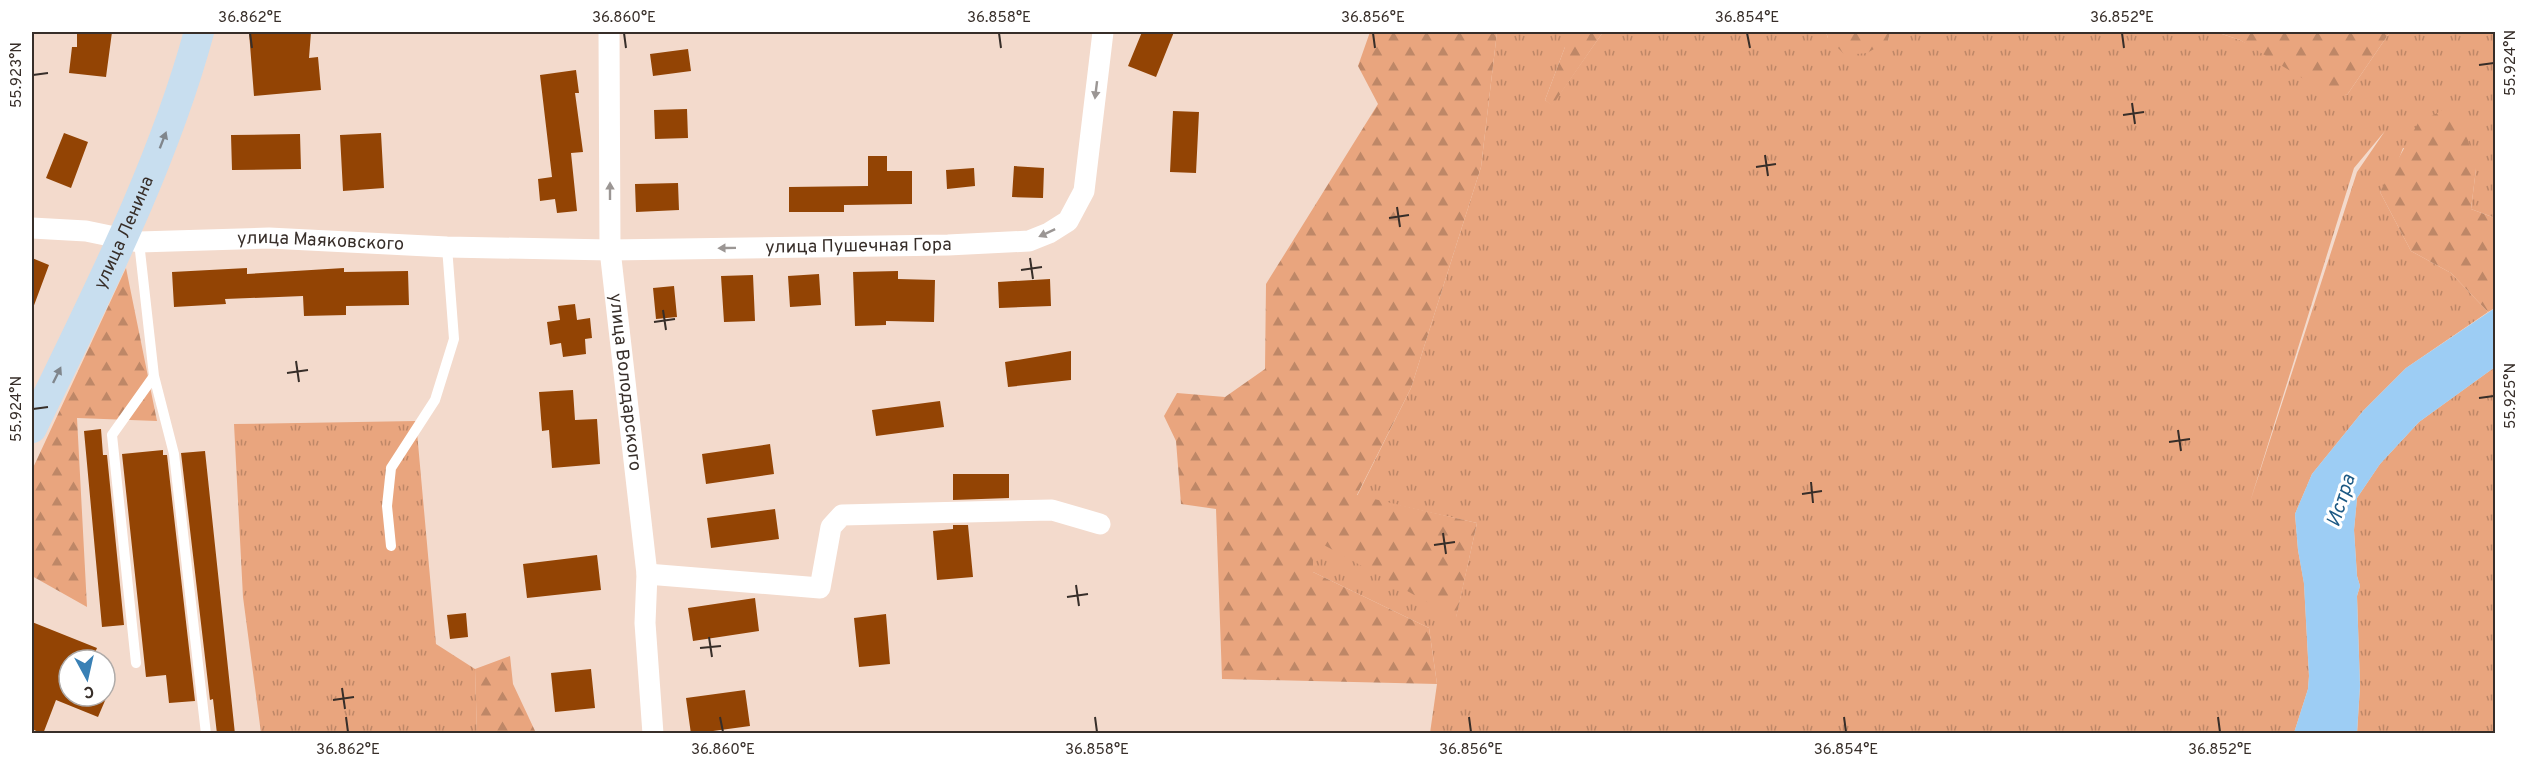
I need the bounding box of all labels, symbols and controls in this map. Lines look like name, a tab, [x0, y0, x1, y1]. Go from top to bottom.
text: 36.862°E	[218, 9, 282, 28]
text: 36.860°E	[592, 9, 656, 28]
text: 36.858°E	[967, 9, 1031, 28]
text: 36.856°E	[1341, 9, 1405, 28]
text: 36.854°E	[1715, 9, 1779, 28]
text: 36.852°E	[2090, 9, 2154, 28]
text: 55.924°N	[2502, 30, 2521, 96]
text: 55.923°N	[8, 42, 27, 108]
one-way arrow	[1091, 80, 1101, 99]
one-way arrow	[159, 131, 168, 149]
street label: улица Ленина	[89, 173, 159, 293]
one-way arrow	[605, 182, 615, 201]
street label: улица Маяковского	[237, 226, 405, 256]
one-way arrow	[1038, 229, 1055, 238]
street label: улица Пушечная Гора	[765, 233, 952, 259]
one-way arrow	[718, 243, 737, 253]
street label: улица Володарского	[604, 292, 647, 472]
text: 55.925°N	[2502, 363, 2521, 429]
one-way arrow	[53, 367, 62, 384]
text: 55.924°N	[8, 376, 27, 442]
water label: Истра	[2321, 471, 2363, 531]
north arrow	[57, 648, 117, 708]
text: С	[82, 680, 95, 701]
text: 36.862°E	[316, 741, 380, 760]
text: 36.860°E	[691, 741, 755, 760]
text: 36.858°E	[1065, 741, 1129, 760]
text: 36.856°E	[1439, 741, 1503, 760]
text: 36.854°E	[1814, 741, 1878, 760]
text: 36.852°E	[2188, 741, 2252, 760]

